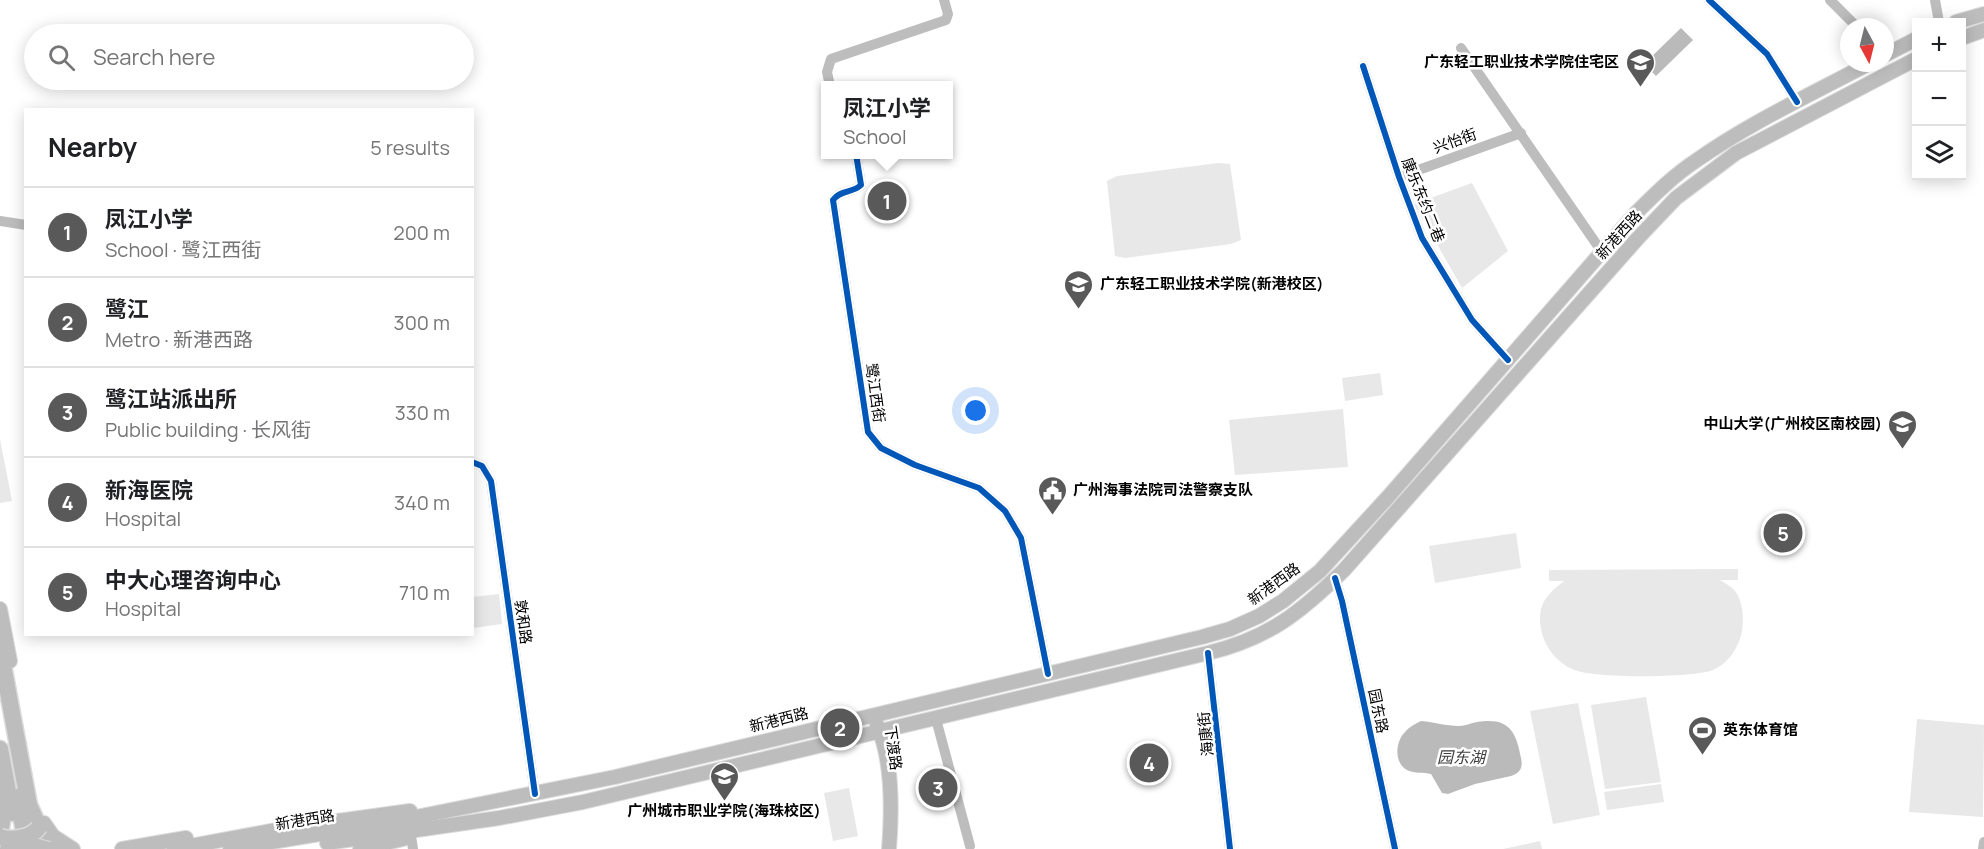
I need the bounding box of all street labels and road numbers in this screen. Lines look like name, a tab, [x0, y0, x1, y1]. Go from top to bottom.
street label: 兴怡街	[1430, 123, 1480, 158]
street label: 康乐东约二巷	[1397, 154, 1450, 245]
street label: 新港西路	[1591, 205, 1647, 264]
street label: 鹭江西街	[861, 362, 890, 424]
street label: 新港西路	[1243, 557, 1304, 610]
street label: 敦和路	[510, 598, 537, 646]
street label: 园东路	[1364, 687, 1393, 735]
street label: 新港西路	[747, 702, 811, 737]
street label: 海康街	[1193, 711, 1218, 758]
street label: 下渡路	[880, 724, 907, 772]
street label: 新港西路	[274, 804, 336, 835]

